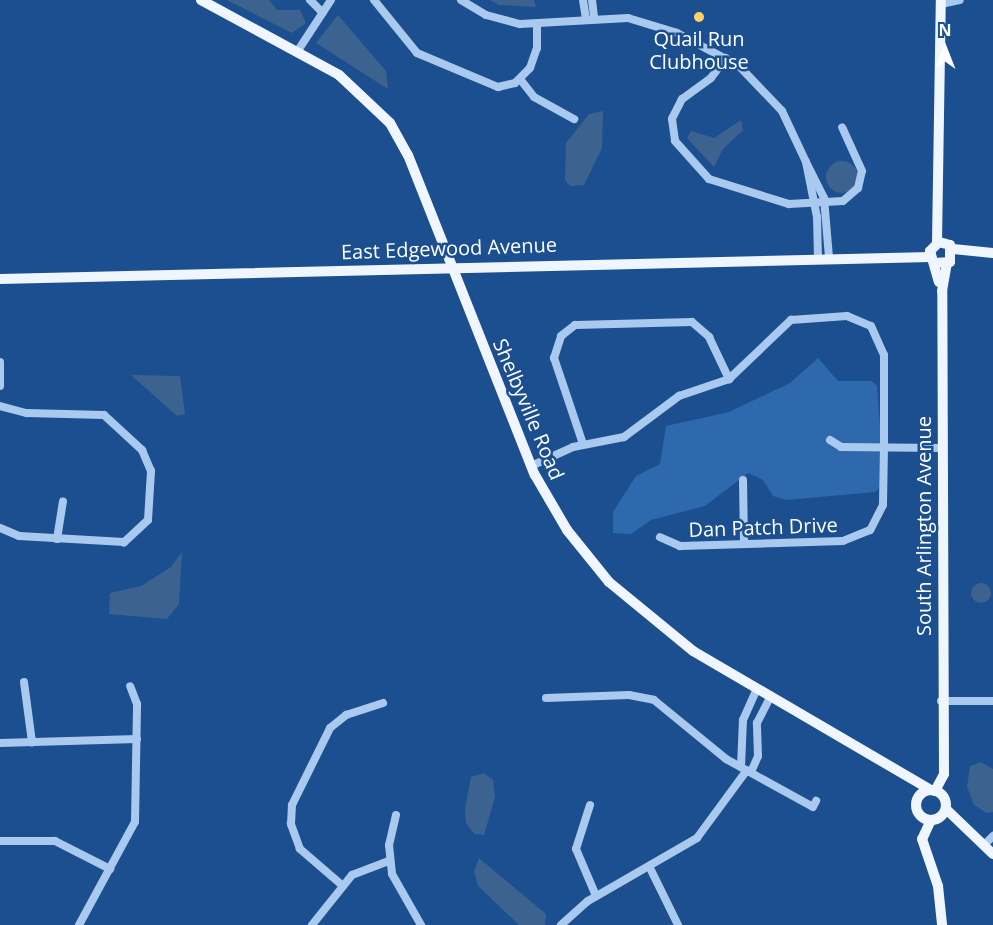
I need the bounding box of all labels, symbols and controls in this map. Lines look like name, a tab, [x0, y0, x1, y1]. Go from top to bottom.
marker: Quail Run Clubhouse	[692, 10, 706, 24]
north arrow	[915, 18, 975, 78]
text: N	[938, 19, 952, 41]
place label: Quail Run Clubhouse	[649, 27, 749, 74]
street label: East Edgewood Avenue	[341, 232, 557, 264]
street label: Shelbyville Road	[488, 335, 570, 483]
street label: South Arlington Avenue	[911, 416, 935, 636]
street label: Dan Patch Drive	[688, 512, 838, 542]

